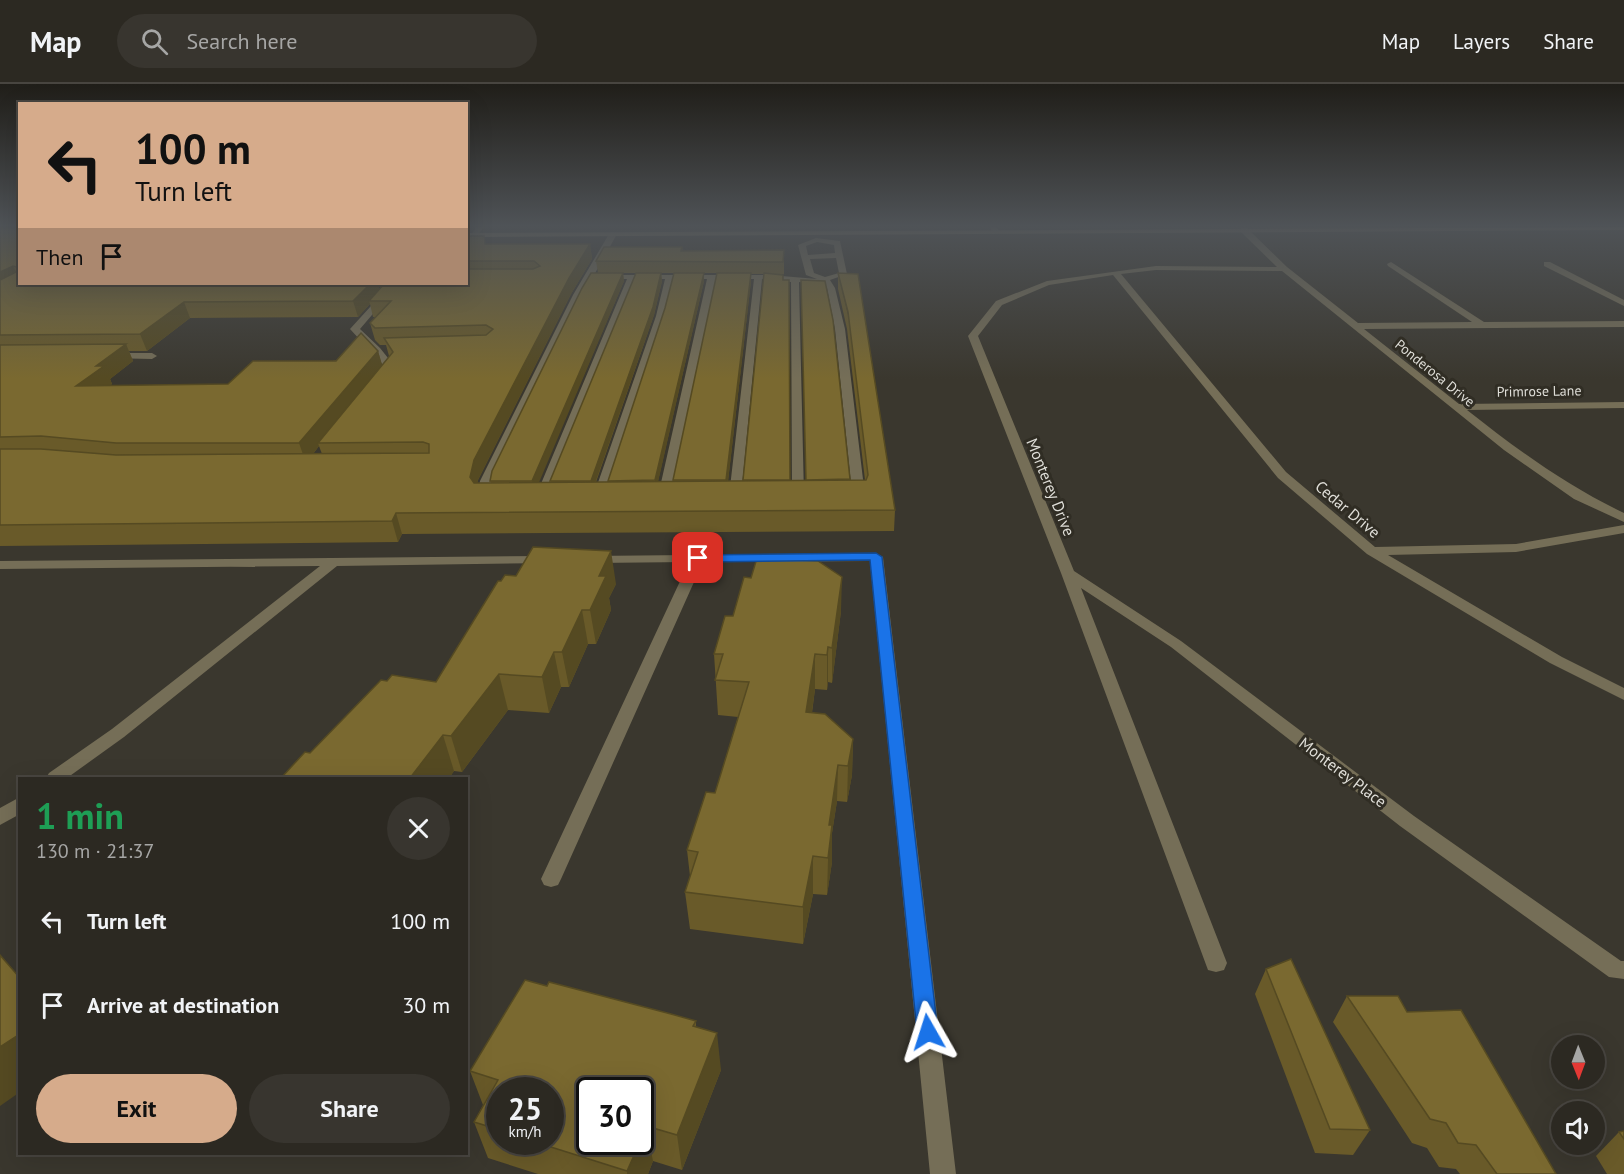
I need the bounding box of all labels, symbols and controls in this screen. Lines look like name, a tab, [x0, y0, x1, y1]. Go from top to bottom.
search box	[117, 14, 537, 68]
text: Map	[30, 23, 81, 60]
icon: search	[138, 25, 171, 58]
text: Search here	[186, 27, 297, 55]
text: Map	[1382, 28, 1420, 55]
text: Layers	[1453, 28, 1510, 55]
text: Share	[1543, 28, 1594, 55]
text: 100 m	[135, 121, 251, 176]
icon: left	[36, 126, 114, 204]
text: Turn left	[135, 174, 232, 208]
icon: arrive	[95, 240, 128, 273]
text: Then	[36, 243, 83, 271]
street label: Ponderosa Drive	[1392, 335, 1478, 411]
street label: Primrose Lane	[1496, 381, 1582, 401]
street label: Monterey Drive	[1022, 435, 1080, 539]
street label: Cedar Drive	[1311, 476, 1385, 542]
pin	[672, 532, 723, 583]
icon: arrive	[681, 541, 714, 574]
street label: Monterey Place	[1295, 733, 1391, 811]
text: 1 min	[36, 792, 124, 839]
button: close	[387, 797, 450, 860]
text: 130 m · 21:37	[36, 838, 154, 864]
icon: left	[36, 905, 69, 938]
text: Turn left	[87, 907, 167, 935]
text: 100 m	[390, 907, 450, 935]
icon: arrive	[36, 989, 69, 1022]
text: Arrive at destination	[87, 991, 279, 1019]
text: 30 m	[402, 991, 450, 1019]
position arrow	[896, 1000, 960, 1064]
north arrow	[1551, 1035, 1605, 1089]
map controls	[1551, 1035, 1605, 1155]
button: Exit	[36, 1074, 237, 1143]
button: Share	[249, 1074, 450, 1143]
speed limit sign: 30	[576, 1077, 654, 1155]
text: 25	[508, 1089, 542, 1128]
button: sound	[1551, 1101, 1605, 1155]
text: km/h	[509, 1122, 541, 1141]

